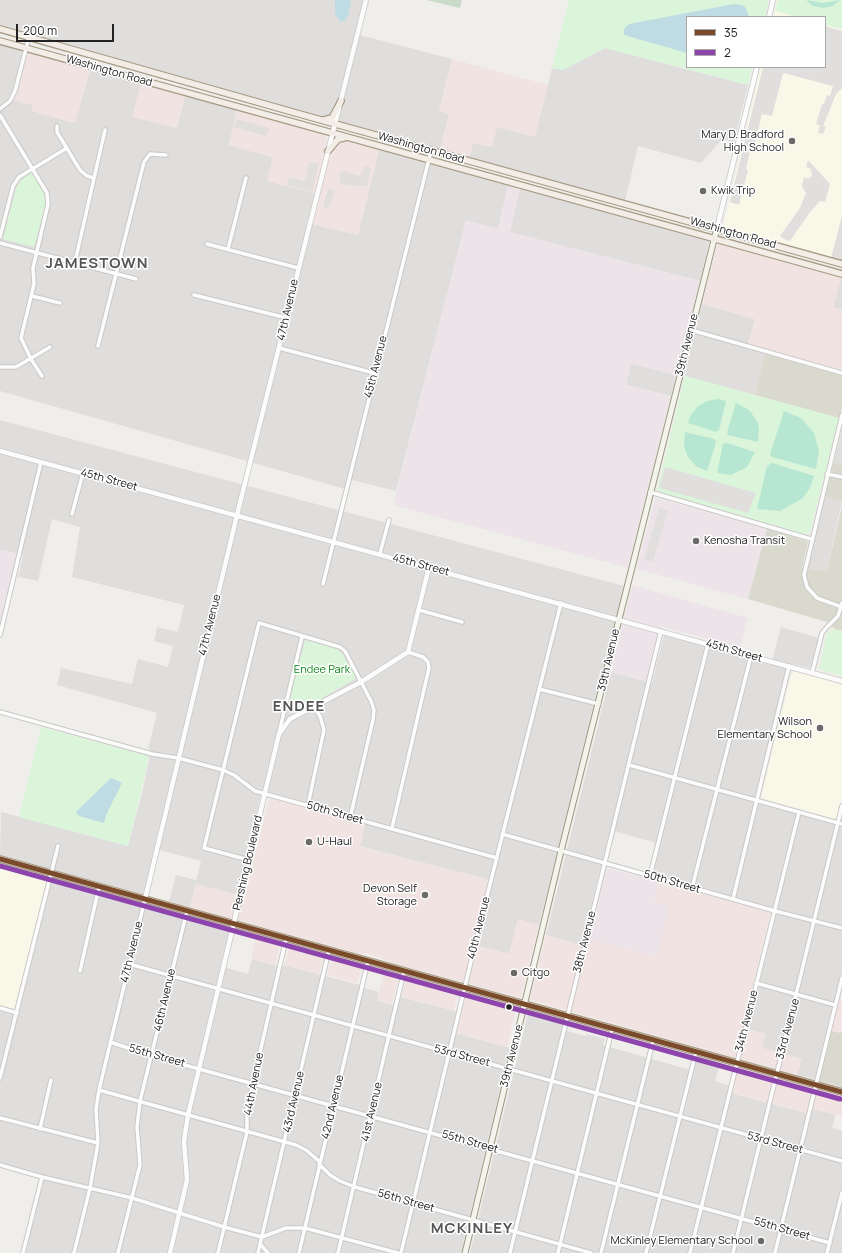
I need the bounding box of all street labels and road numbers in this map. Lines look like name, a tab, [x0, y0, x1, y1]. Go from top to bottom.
street label: Washington Road	[64, 52, 154, 90]
street label: Washington Road	[376, 129, 466, 167]
street label: Washington Road	[688, 214, 778, 252]
street label: 47th Avenue	[275, 278, 301, 342]
street label: 39th Avenue	[673, 312, 701, 378]
street label: 45th Avenue	[362, 335, 390, 399]
street label: 45th Street	[79, 466, 139, 494]
street label: 45th Street	[391, 551, 451, 579]
street label: 47th Avenue	[196, 593, 224, 657]
street label: 39th Avenue	[595, 627, 623, 693]
street label: 45th Street	[704, 637, 764, 665]
street label: 50th Street	[305, 799, 365, 827]
street label: Pershing Boulevard	[231, 814, 265, 912]
street label: 50th Street	[642, 868, 702, 896]
street label: 40th Avenue	[465, 895, 493, 961]
street label: 38th Avenue	[571, 910, 599, 974]
street label: 47th Avenue	[118, 920, 146, 984]
street label: 46th Avenue	[151, 967, 179, 1033]
street label: 34th Avenue	[733, 989, 761, 1053]
street label: 33rd Avenue	[774, 997, 802, 1061]
street label: 39th Avenue	[498, 1023, 526, 1089]
street label: 55th Street	[127, 1042, 187, 1070]
street label: 53rd Street	[433, 1042, 491, 1070]
street label: 44th Avenue	[241, 1051, 267, 1117]
street label: 43rd Avenue	[281, 1070, 307, 1134]
street label: 42nd Avenue	[319, 1074, 347, 1140]
street label: 41st Avenue	[359, 1081, 385, 1143]
street label: 55th Street	[440, 1128, 500, 1156]
street label: 53rd Street	[746, 1129, 804, 1157]
street label: 56th Street	[376, 1187, 436, 1215]
street label: 55th Street	[752, 1215, 812, 1243]

